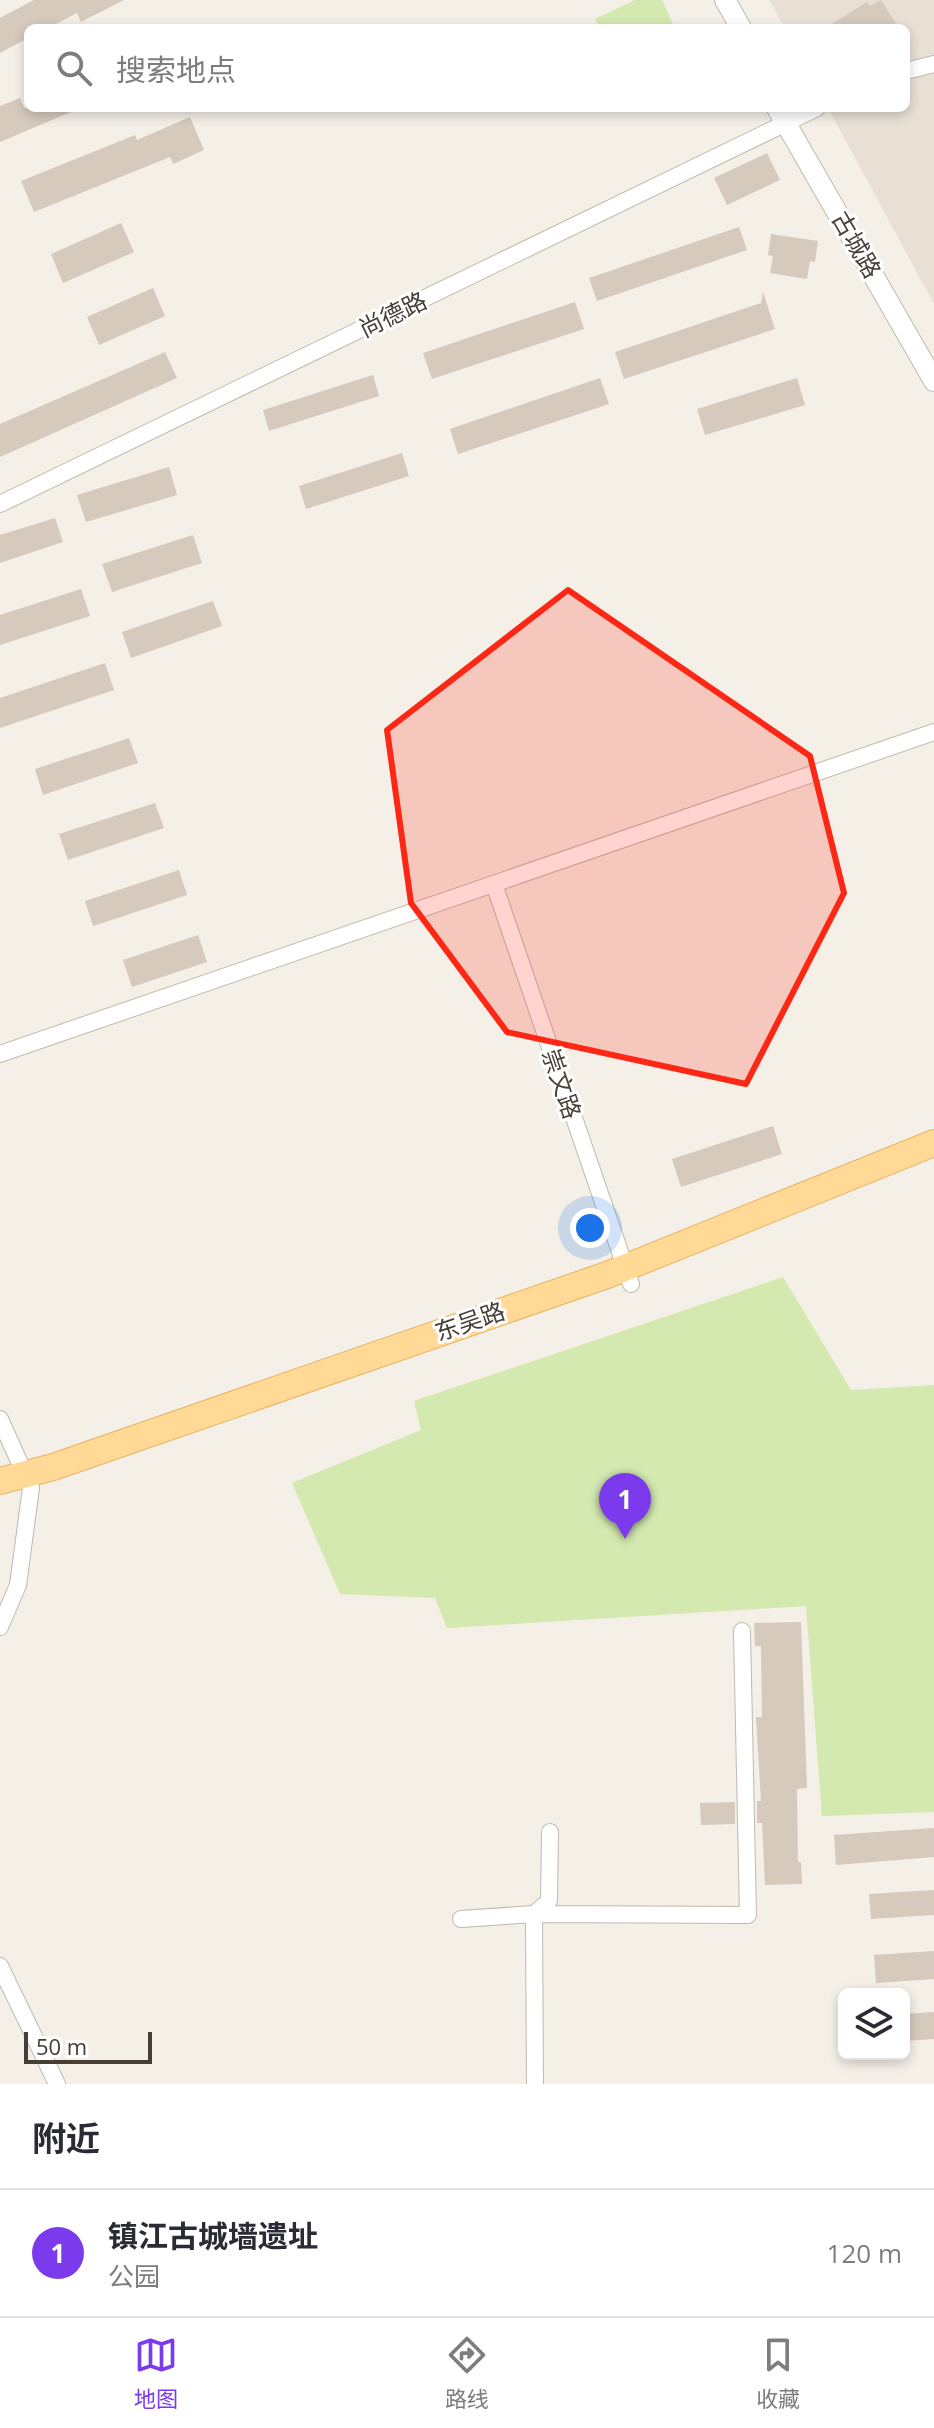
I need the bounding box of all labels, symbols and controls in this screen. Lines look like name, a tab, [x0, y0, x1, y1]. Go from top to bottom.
search box	[24, 24, 910, 112]
icon: search	[52, 46, 96, 90]
text: 搜索地点	[116, 49, 236, 90]
street label: 古城路	[825, 205, 890, 284]
street label: 尚德路	[353, 283, 432, 344]
street label: 崇文路	[535, 1044, 590, 1123]
your location	[570, 1208, 610, 1248]
street label: 东吴路	[430, 1293, 509, 1348]
pin: 1	[599, 1473, 651, 1539]
map controls	[838, 1988, 910, 2060]
button: layers	[838, 1988, 910, 2060]
scale bar	[24, 2028, 152, 2064]
text: 50 m	[36, 2031, 87, 2061]
text: 附近	[32, 2115, 100, 2161]
text: 镇江古城墙遗址	[108, 2215, 318, 2256]
text: 1	[51, 2235, 65, 2271]
text: 120 m	[827, 2235, 902, 2271]
text: 公园	[108, 2258, 160, 2294]
tab: 地图	[134, 2333, 178, 2413]
tab: 路线	[445, 2333, 489, 2413]
tab: 收藏	[756, 2333, 800, 2413]

